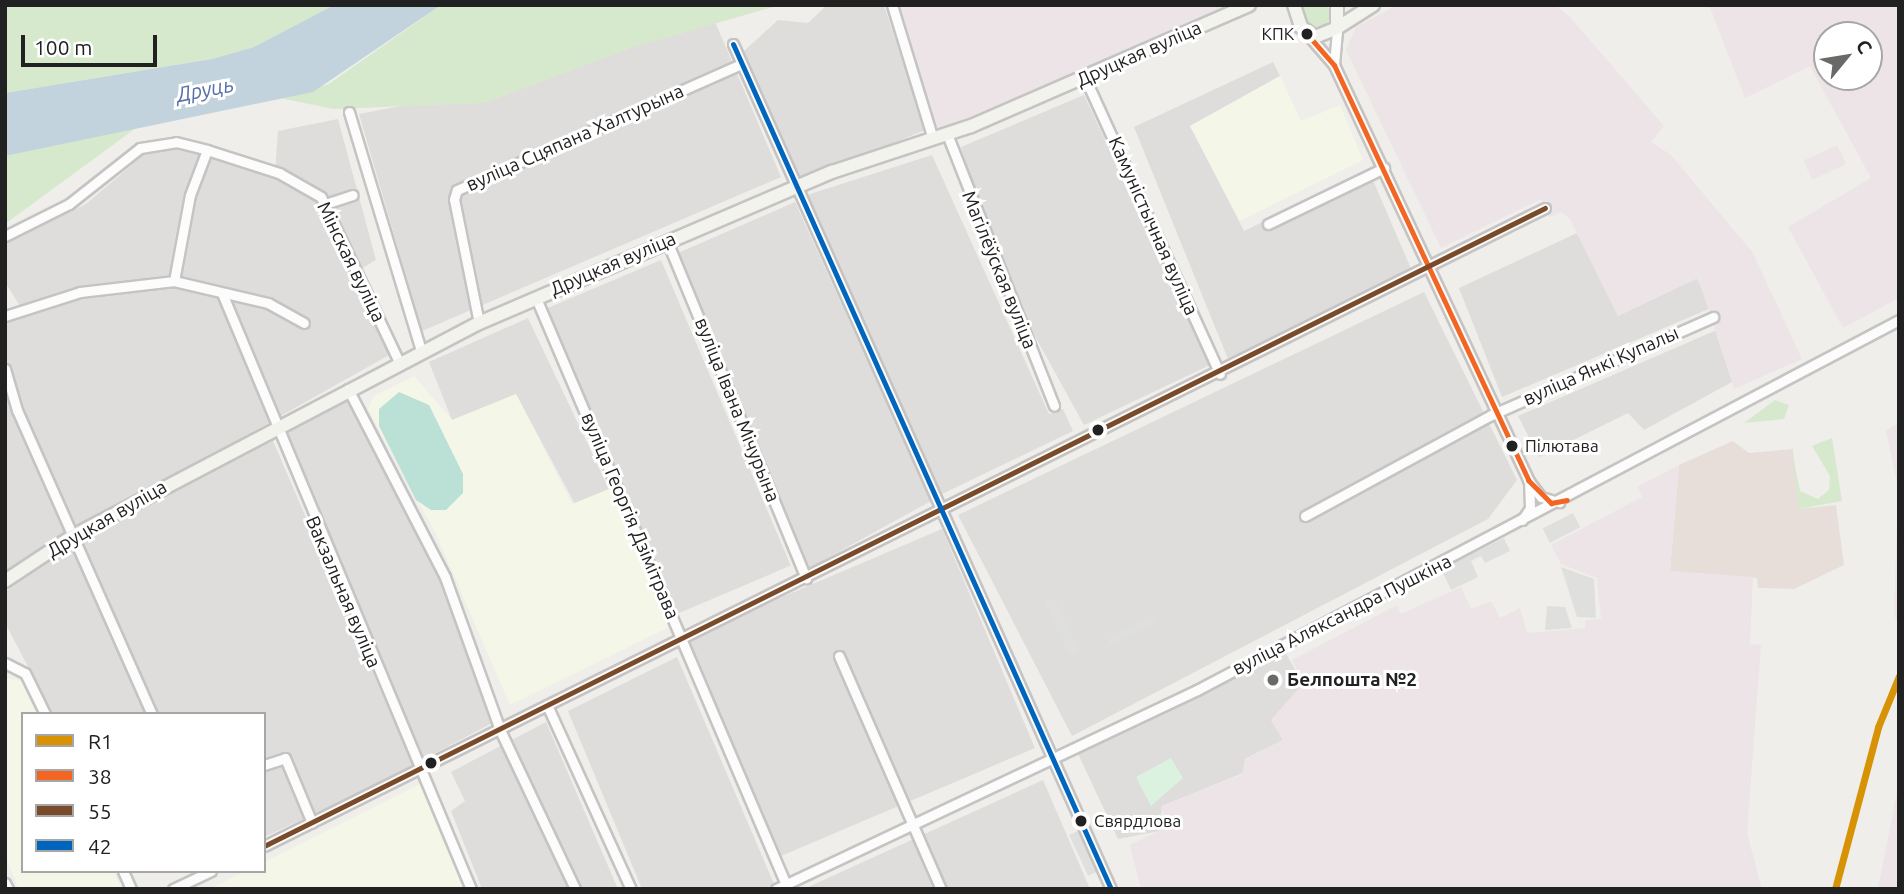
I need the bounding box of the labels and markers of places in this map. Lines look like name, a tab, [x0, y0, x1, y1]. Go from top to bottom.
place label: КПК	[1262, 24, 1294, 44]
marker: КПК	[1300, 27, 1314, 41]
unlabelled marker	[1091, 423, 1105, 437]
place label: Пілютава	[1525, 436, 1599, 456]
marker: Пілютава	[1505, 439, 1519, 453]
place label: Белпошта №2	[1287, 669, 1417, 691]
marker: Белпошта №2	[1265, 672, 1281, 688]
unlabelled marker	[424, 756, 438, 770]
place label: Свярдлова	[1094, 811, 1181, 831]
marker: Свярдлова	[1074, 814, 1088, 828]

